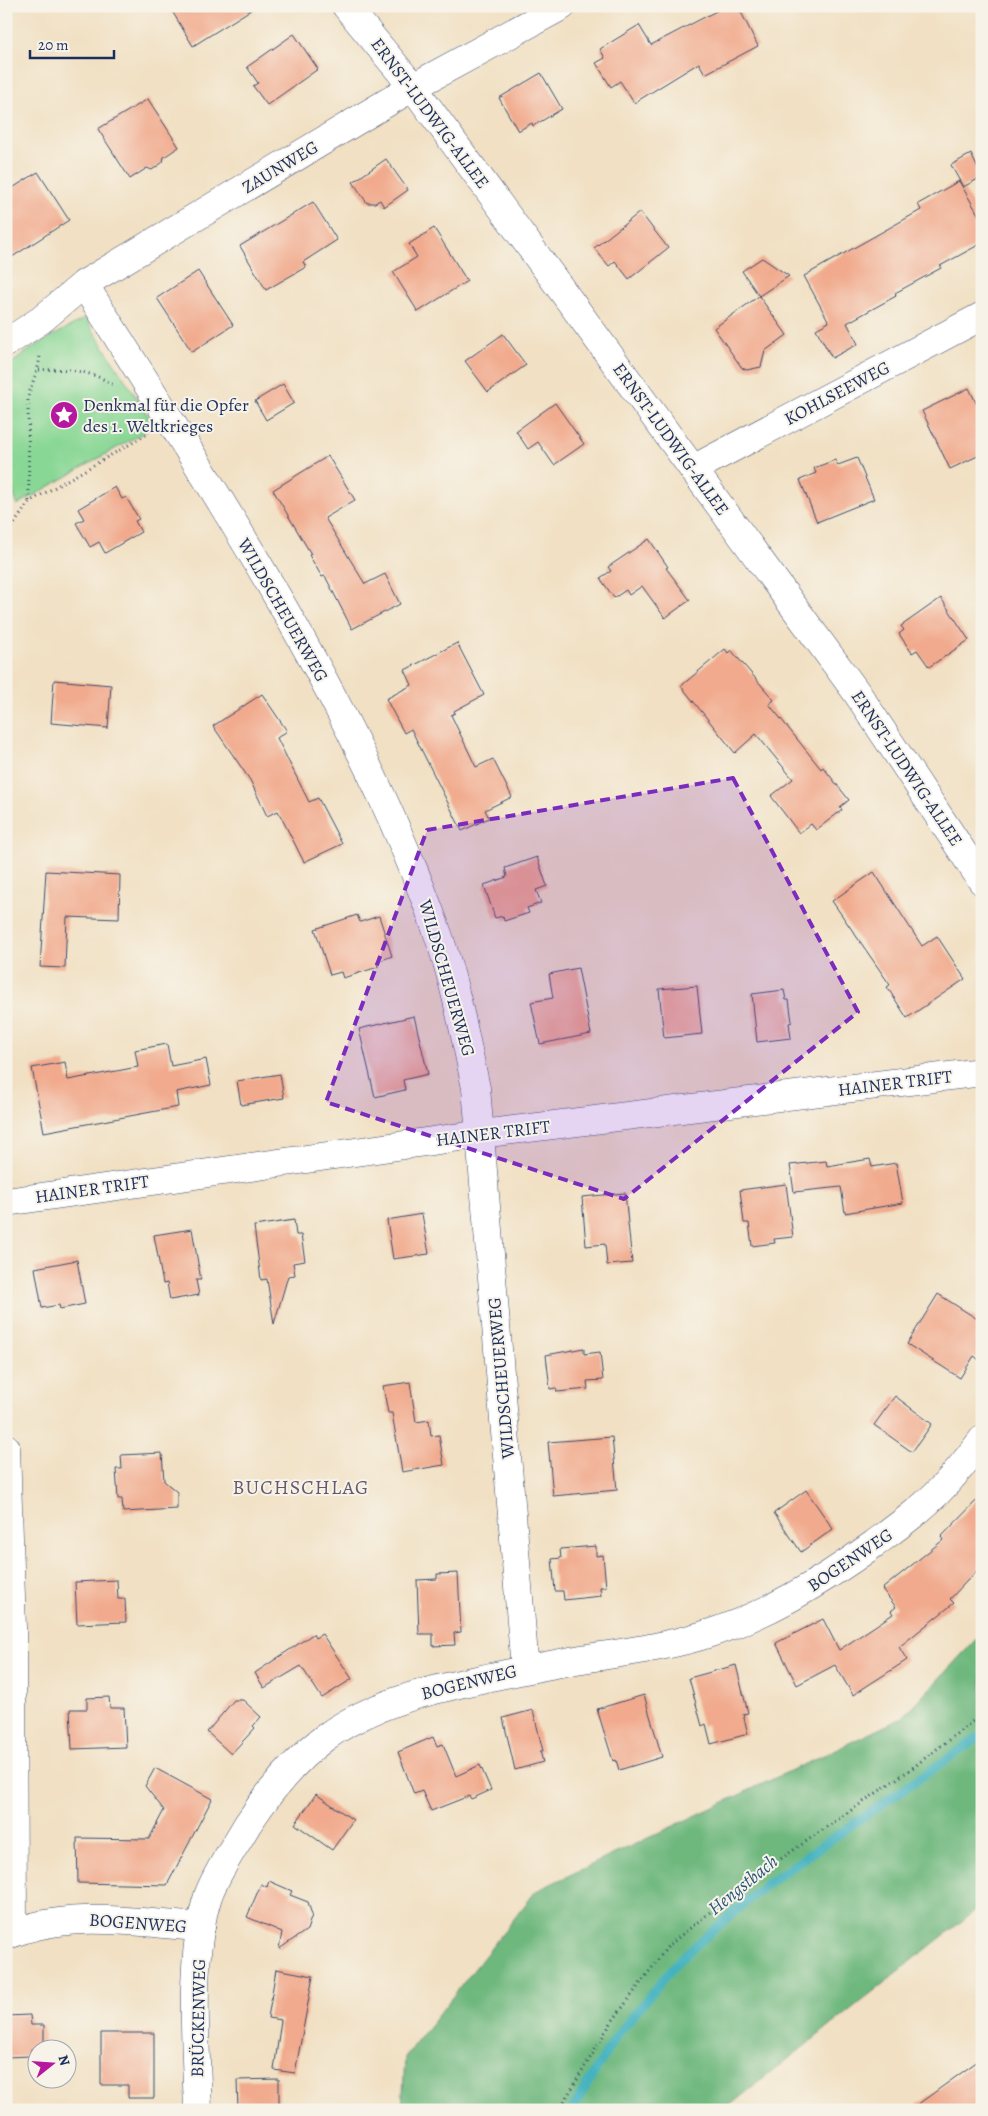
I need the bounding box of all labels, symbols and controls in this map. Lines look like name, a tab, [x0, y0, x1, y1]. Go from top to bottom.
scale bar	[30, 28, 114, 60]
street label: ERNST-LUDWIG-ALLEE	[365, 33, 495, 193]
text: 20 m	[38, 35, 69, 55]
street label: ZAUNWEG	[237, 135, 323, 199]
street label: KOHLSEEWEG	[780, 355, 894, 431]
street label: ERNST-LUDWIG-ALLEE	[608, 358, 734, 520]
place label: Denkmal für die Opfer des 1. Weltkrieges	[83, 393, 249, 438]
place icon: Denkmal für die Opfer des 1. Weltkrieges	[49, 400, 79, 430]
street label: WILDSCHEUERWEG	[232, 533, 334, 686]
street label: ERNST-LUDWIG-ALLEE	[846, 685, 968, 851]
street label: WILDSCHEUERWEG	[413, 896, 481, 1059]
street label: HAINER TRIFT	[837, 1064, 954, 1102]
street label: HAINER TRIFT	[435, 1114, 552, 1152]
street label: HAINER TRIFT	[33, 1169, 151, 1209]
street label: WILDSCHEUERWEG	[482, 1296, 520, 1461]
district label: BUCHSCHLAG	[233, 1474, 369, 1501]
street label: BOGENWEG	[803, 1523, 897, 1597]
street label: BOGENWEG	[419, 1659, 519, 1705]
water label: Hengstbach	[703, 1849, 783, 1921]
street label: BOGENWEG	[88, 1908, 188, 1938]
street label: BRÜCKENWEG	[185, 1958, 211, 2078]
north arrow	[28, 2038, 78, 2088]
text: N	[53, 2053, 75, 2068]

